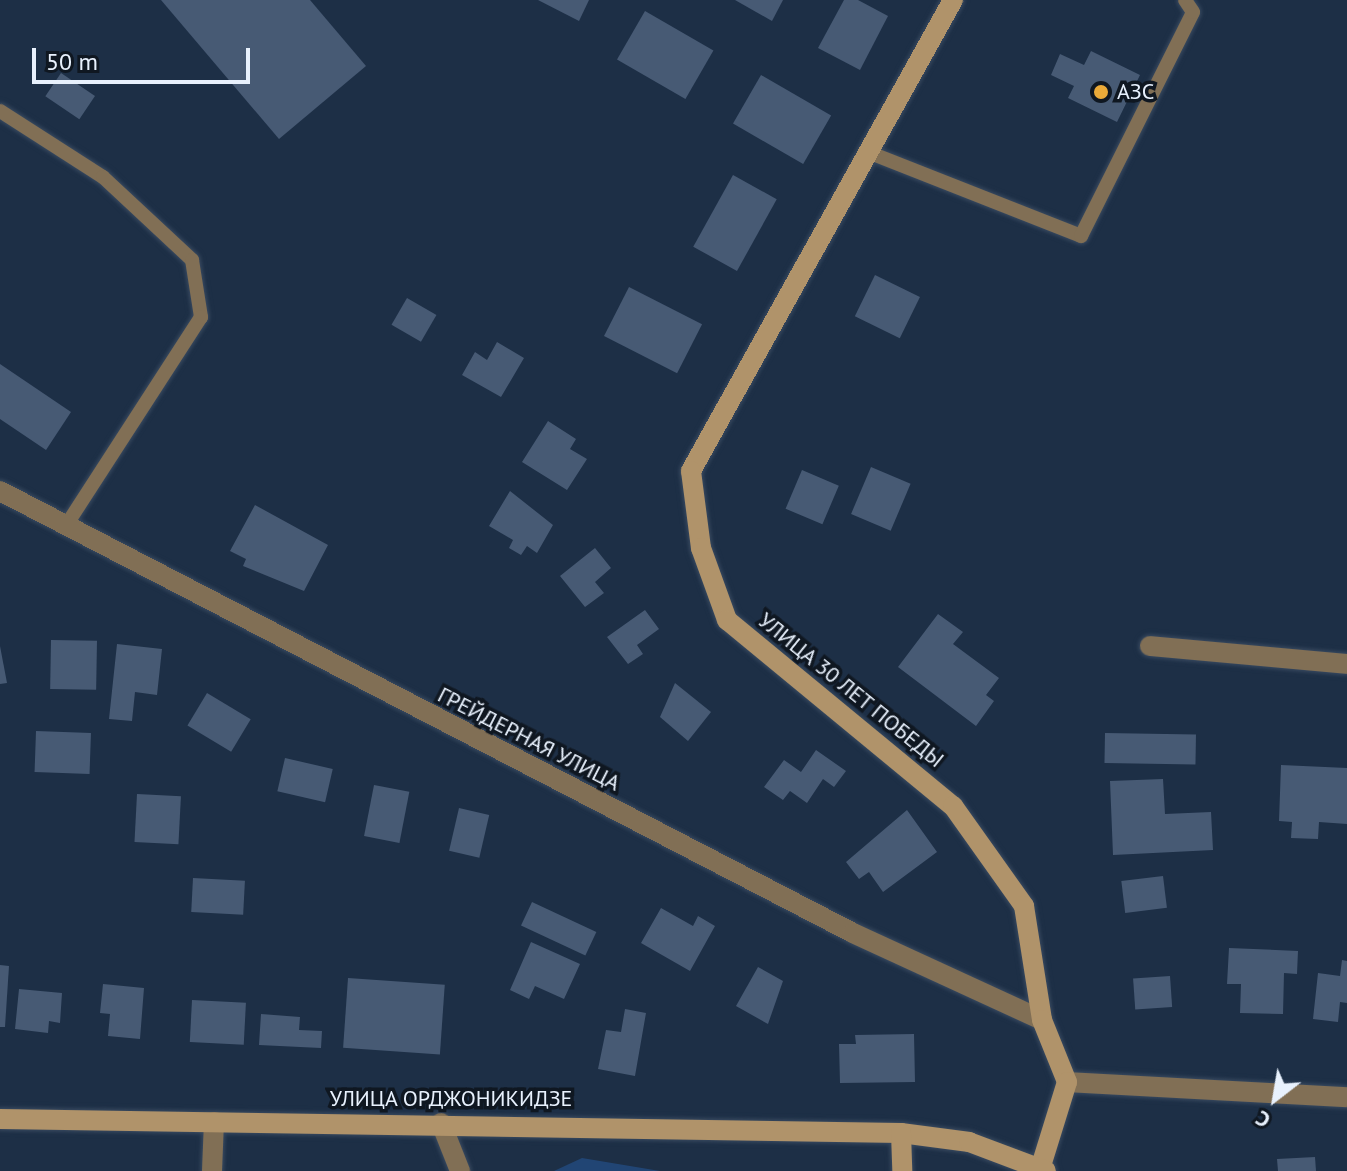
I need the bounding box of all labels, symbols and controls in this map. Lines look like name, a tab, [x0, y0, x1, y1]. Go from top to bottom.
scale bar	[36, 32, 254, 82]
text: 50 m	[46, 46, 98, 77]
place label: АЗС	[1117, 79, 1154, 105]
marker: АЗС	[1092, 83, 1110, 101]
street label: УЛИЦА 30 ЛЕТ ПОБЕДЫ	[752, 607, 950, 773]
street label: ГРЕЙДЕРНАЯ УЛИЦА	[433, 681, 625, 797]
north arrow	[1235, 1059, 1315, 1139]
street label: УЛИЦА ОРДЖОНИКИДЗЕ	[329, 1086, 573, 1112]
text: С	[1250, 1104, 1275, 1135]

